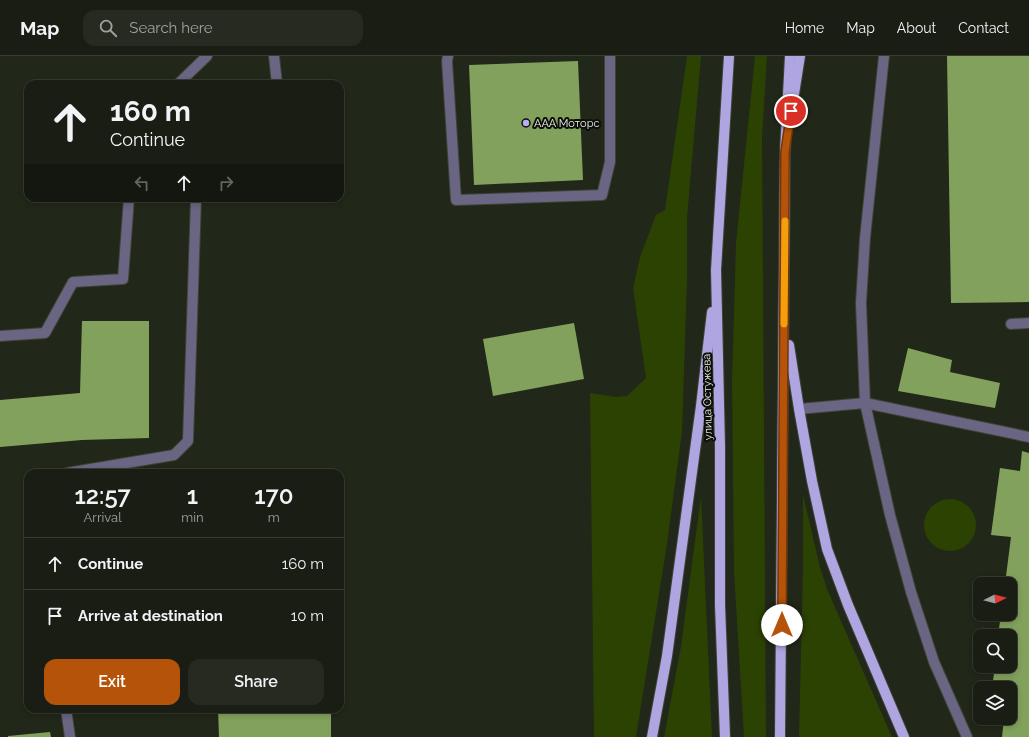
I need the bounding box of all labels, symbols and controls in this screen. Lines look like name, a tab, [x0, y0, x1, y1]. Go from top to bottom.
search box	[83, 10, 363, 46]
text: Map	[20, 17, 59, 39]
icon: search	[97, 17, 119, 39]
text: Search here	[129, 19, 213, 37]
text: Home	[785, 20, 824, 36]
text: Map	[846, 20, 875, 36]
text: About	[897, 20, 936, 36]
text: Contact	[958, 20, 1009, 36]
pin	[774, 94, 808, 128]
text: 160 m	[110, 95, 191, 128]
icon: ahead	[44, 96, 96, 148]
icon: arrive	[780, 100, 802, 122]
place label: ААА Моторс	[534, 117, 600, 130]
marker: ААА Моторс	[521, 118, 531, 128]
text: Continue	[110, 129, 185, 150]
icon: left	[131, 172, 153, 194]
icon: ahead	[173, 172, 195, 194]
icon: right	[215, 172, 237, 194]
street label: улица Остужева	[700, 354, 715, 440]
text: 12:57	[75, 481, 131, 510]
text: 1	[187, 481, 198, 510]
text: 170	[254, 481, 293, 510]
text: Arrival	[84, 510, 122, 525]
text: min	[181, 510, 204, 525]
text: m	[268, 510, 280, 525]
icon: ahead	[44, 553, 66, 575]
text: Continue	[78, 555, 143, 573]
text: 160 m	[282, 555, 324, 573]
north arrow	[973, 577, 1017, 621]
map controls	[973, 577, 1017, 725]
position arrow	[761, 604, 803, 646]
icon: arrive	[44, 605, 66, 627]
text: Arrive at destination	[78, 607, 223, 625]
text: 10 m	[291, 607, 324, 625]
button: search	[973, 629, 1017, 673]
button: Exit	[44, 659, 180, 705]
button: Share	[188, 659, 324, 705]
button: layers	[973, 681, 1017, 725]

